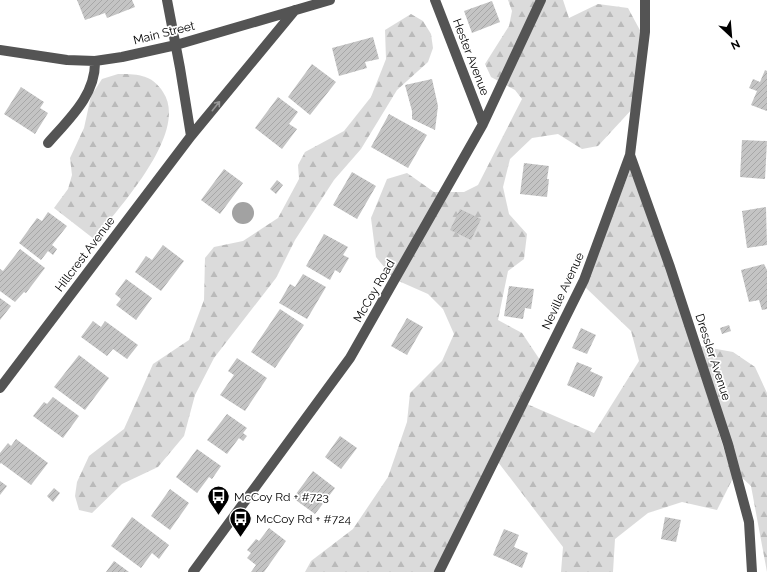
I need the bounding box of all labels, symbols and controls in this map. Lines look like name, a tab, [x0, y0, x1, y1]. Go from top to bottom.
north arrow	[711, 16, 751, 56]
street label: Hester Avenue	[450, 17, 492, 97]
street label: Main Street	[132, 19, 196, 47]
text: N	[729, 37, 742, 52]
one-way arrow	[211, 101, 220, 111]
street label: Hillcrest Avenue	[52, 214, 118, 294]
street label: Neville Avenue	[539, 250, 587, 332]
street label: McCoy Road	[350, 257, 398, 325]
street label: Dressler Avenue	[692, 312, 734, 402]
bus stop icon: McCoy Rd + #723	[205, 484, 231, 517]
place label: McCoy Rd + #723	[234, 490, 329, 504]
bus stop icon: McCoy Rd + #724	[228, 506, 254, 539]
place label: McCoy Rd + #724	[256, 512, 351, 526]

